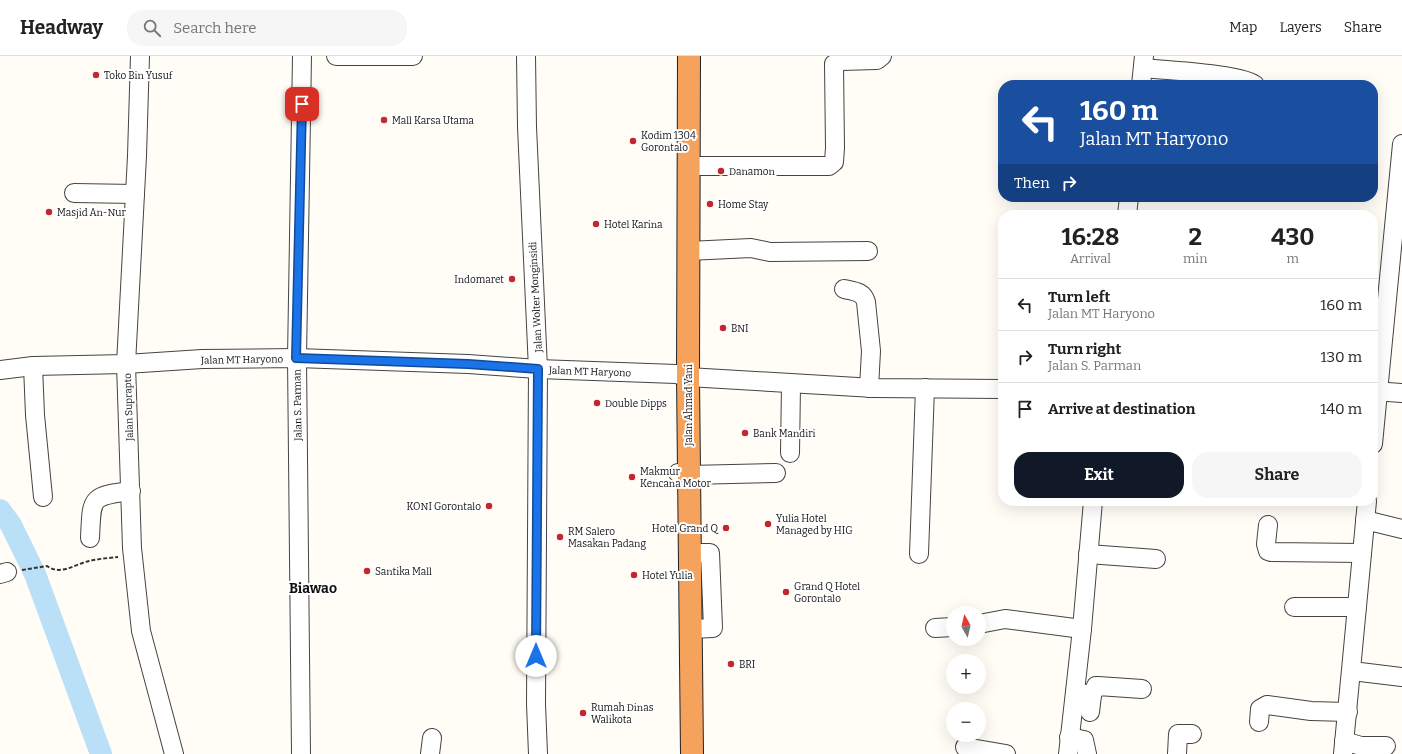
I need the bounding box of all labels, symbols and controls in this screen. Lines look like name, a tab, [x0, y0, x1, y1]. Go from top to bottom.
search box	[127, 10, 407, 46]
text: Headway	[20, 16, 103, 39]
icon: search	[141, 17, 163, 39]
text: Search here	[173, 19, 256, 37]
text: Map	[1229, 19, 1257, 36]
text: Layers	[1279, 19, 1322, 36]
text: Share	[1344, 19, 1382, 36]
marker: Toko Bin Yusuf	[91, 70, 101, 80]
place label: Toko Bin Yusuf	[104, 70, 174, 82]
pin	[285, 87, 319, 121]
icon: arrive	[291, 93, 313, 115]
text: 160 m	[1080, 94, 1158, 127]
icon: left	[1014, 96, 1066, 148]
marker: Mall Karsa Utama	[379, 115, 389, 125]
place label: Mall Karsa Utama	[392, 115, 475, 127]
text: Jalan MT Haryono	[1080, 128, 1228, 150]
place label: Kodim 1304 Gorontalo	[641, 130, 696, 154]
marker: Kodim 1304 Gorontalo	[628, 136, 638, 146]
marker: Danamon	[716, 166, 726, 176]
place label: Danamon	[729, 166, 776, 178]
icon: right	[1058, 172, 1080, 194]
text: Then	[1014, 174, 1050, 192]
marker: Home Stay	[705, 199, 715, 209]
place label: Home Stay	[718, 199, 769, 211]
marker: Masjid An-Nur	[44, 207, 54, 217]
place label: Masjid An-Nur	[57, 207, 127, 219]
marker: Hotel Karina	[591, 219, 601, 229]
place label: Hotel Karina	[604, 219, 663, 231]
text: 16:28	[1061, 223, 1120, 251]
text: 2	[1188, 223, 1202, 251]
text: 430	[1271, 223, 1315, 251]
street label: Jalan Wolter Monginsidi	[527, 241, 545, 354]
text: Arrival	[1070, 251, 1111, 266]
text: min	[1183, 251, 1207, 266]
text: m	[1287, 251, 1299, 266]
place label: Indomaret	[454, 274, 504, 286]
marker: Indomaret	[507, 274, 517, 284]
text: Turn left	[1048, 288, 1110, 306]
icon: left	[1014, 294, 1036, 316]
text: 160 m	[1320, 296, 1362, 314]
text: Jalan MT Haryono	[1048, 306, 1155, 321]
marker: BNI	[718, 323, 728, 333]
place label: BNI	[731, 323, 749, 335]
text: Turn right	[1048, 340, 1121, 358]
icon: right	[1014, 346, 1036, 368]
text: 130 m	[1320, 348, 1362, 366]
street label: Jalan MT Haryono	[200, 353, 284, 367]
text: Jalan S. Parman	[1048, 358, 1141, 373]
street label: Jalan Ahmad Yani	[683, 364, 695, 447]
street label: Jalan MT Haryono	[548, 365, 632, 379]
street label: Jalan S. Parman	[291, 368, 305, 442]
street label: Jalan Suprapto	[122, 373, 136, 442]
marker: Double Dipps	[592, 398, 602, 408]
place label: Double Dipps	[605, 398, 667, 410]
icon: arrive	[1014, 398, 1036, 420]
text: Arrive at destination	[1048, 400, 1195, 418]
text: 140 m	[1320, 400, 1362, 418]
marker: Bank Mandiri	[740, 428, 750, 438]
place label: Bank Mandiri	[753, 428, 815, 440]
button: Exit	[1014, 452, 1184, 498]
button: Share	[1192, 452, 1362, 498]
place label: Makmur Kencana Motor	[640, 466, 711, 490]
marker: Makmur Kencana Motor	[627, 472, 637, 482]
place label: KONI Gorontalo	[407, 501, 481, 513]
marker: KONI Gorontalo	[484, 501, 494, 511]
place label: Yulia Hotel Managed by HIG	[776, 513, 853, 537]
marker: Yulia Hotel Managed by HIG	[763, 519, 773, 529]
place label: Hotel Grand Q	[652, 523, 719, 535]
marker: Hotel Grand Q	[721, 523, 731, 533]
place label: RM Salero Masakan Padang	[568, 526, 646, 550]
marker: RM Salero Masakan Padang	[555, 532, 565, 542]
marker: Santika Mall	[362, 566, 372, 576]
place label: Santika Mall	[375, 566, 432, 578]
marker: Hotel Yulia	[629, 570, 639, 580]
place label: Hotel Yulia	[642, 570, 693, 582]
district label: Biawao	[289, 580, 337, 597]
place label: Grand Q Hotel Gorontalo	[794, 581, 860, 605]
marker: Grand Q Hotel Gorontalo	[781, 587, 791, 597]
north arrow	[946, 606, 986, 646]
map controls	[946, 606, 986, 742]
position arrow	[515, 635, 557, 677]
button: +	[946, 654, 986, 694]
marker: BRI	[726, 659, 736, 669]
place label: BRI	[739, 659, 756, 671]
place label: Rumah Dinas Walikota	[591, 702, 654, 726]
button: −	[946, 702, 986, 742]
marker: Rumah Dinas Walikota	[578, 708, 588, 718]

